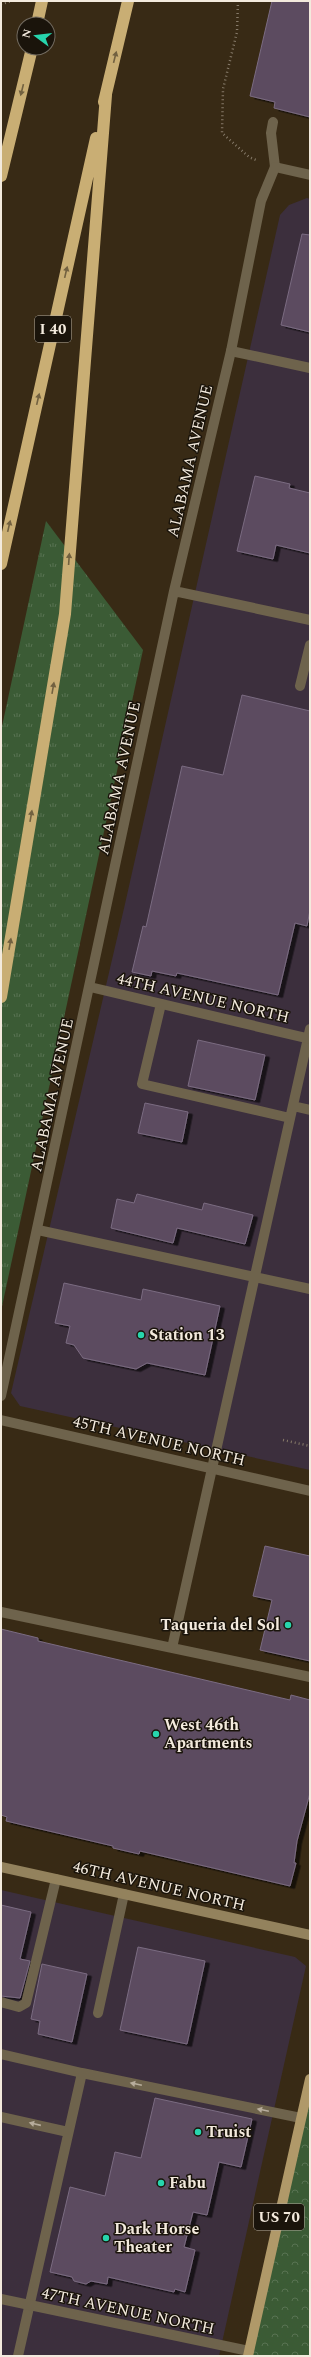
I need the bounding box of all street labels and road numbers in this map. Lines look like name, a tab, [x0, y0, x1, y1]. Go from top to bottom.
road number: I 40	[35, 316, 71, 342]
street label: ALABAMA AVENUE	[161, 382, 219, 540]
street label: ALABAMA AVENUE	[91, 699, 147, 857]
street label: 44TH AVENUE NORTH	[114, 966, 292, 1030]
street label: ALABAMA AVENUE	[24, 1016, 80, 1174]
street label: 45TH AVENUE NORTH	[70, 1409, 248, 1473]
street label: 46TH AVENUE NORTH	[70, 1854, 248, 1918]
road number: US 70	[254, 2204, 304, 2230]
street label: 47TH AVENUE NORTH	[39, 2281, 217, 2341]

